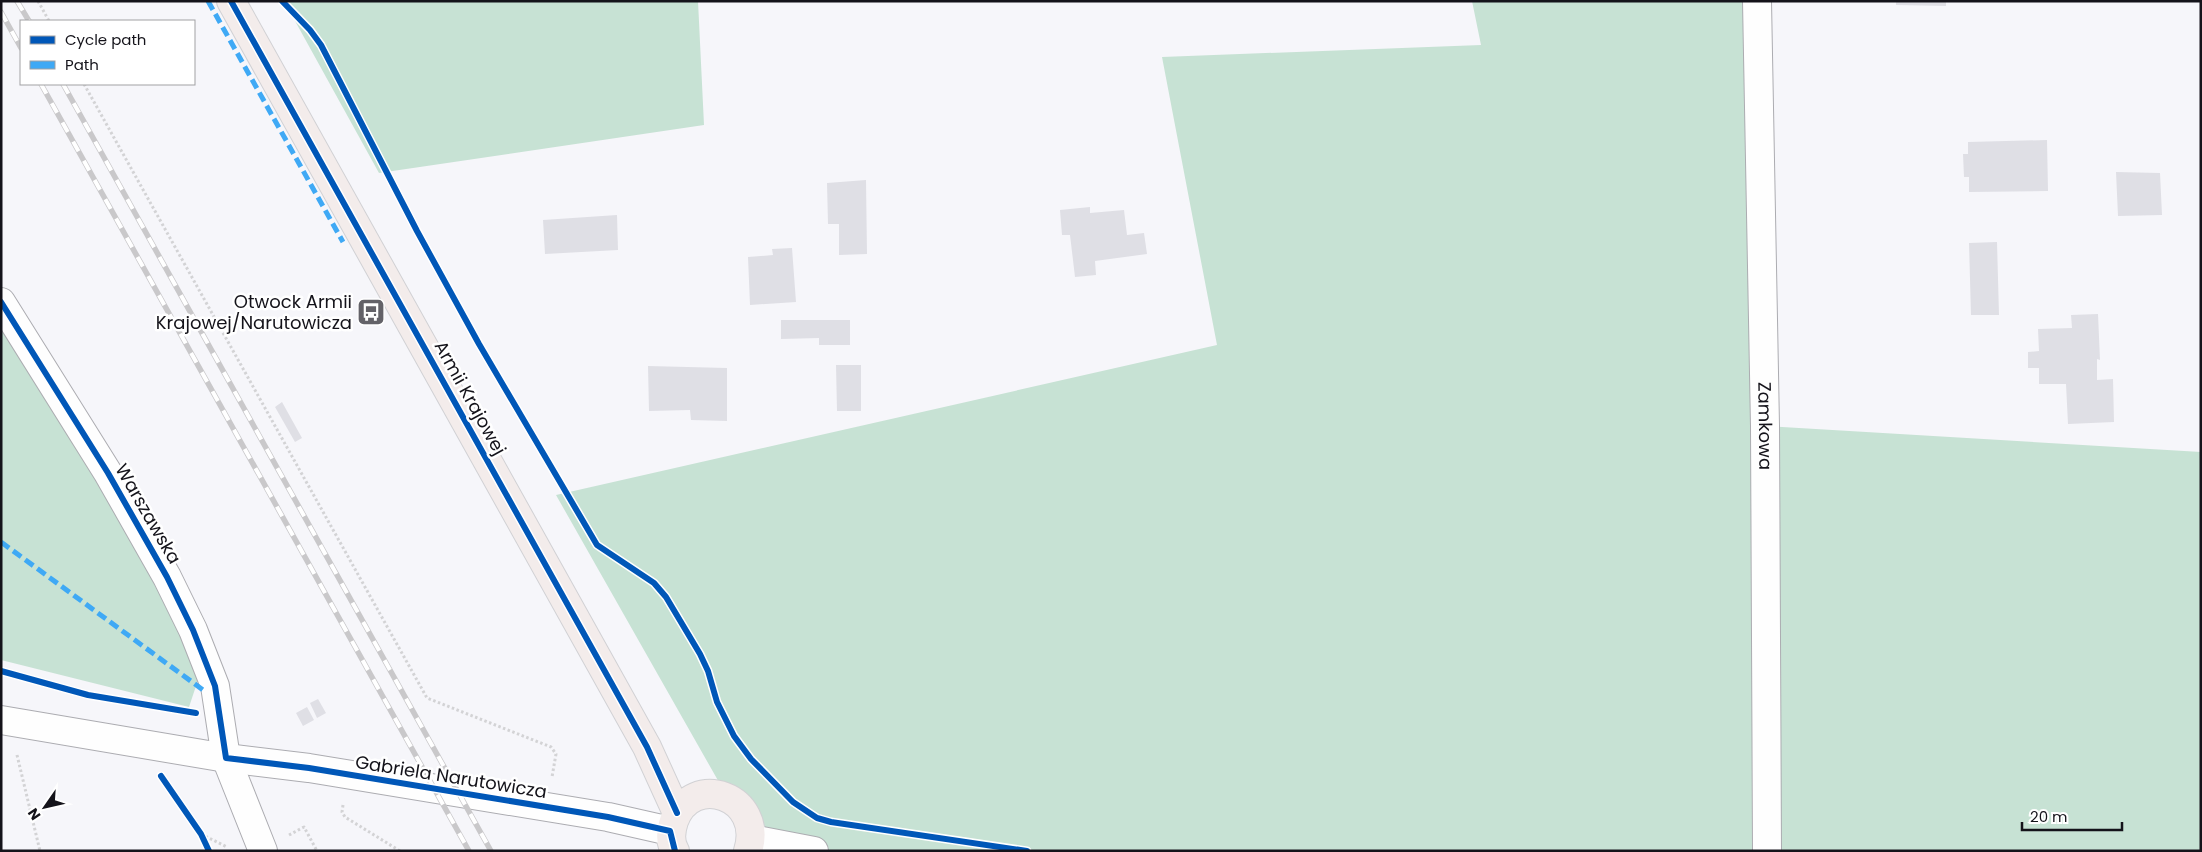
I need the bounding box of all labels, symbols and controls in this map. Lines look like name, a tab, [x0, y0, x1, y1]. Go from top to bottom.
legend	[20, 20, 195, 85]
text: Cycle path	[65, 29, 146, 50]
text: Path	[65, 54, 99, 75]
place label: Otwock Armii Krajowej/Narutowicza	[156, 289, 352, 335]
bus stop icon: Otwock Armii Krajowej/Narutowicza	[356, 297, 386, 327]
street label: Armii Krajowej	[429, 336, 512, 459]
street label: Zamkowa	[1752, 382, 1778, 470]
street label: Warszawska	[110, 459, 187, 568]
street label: Gabriela Narutowicza	[353, 749, 549, 804]
north arrow	[20, 782, 70, 832]
scale bar	[2022, 800, 2122, 832]
text: N	[23, 804, 45, 824]
text: 20 m	[2030, 806, 2068, 827]

